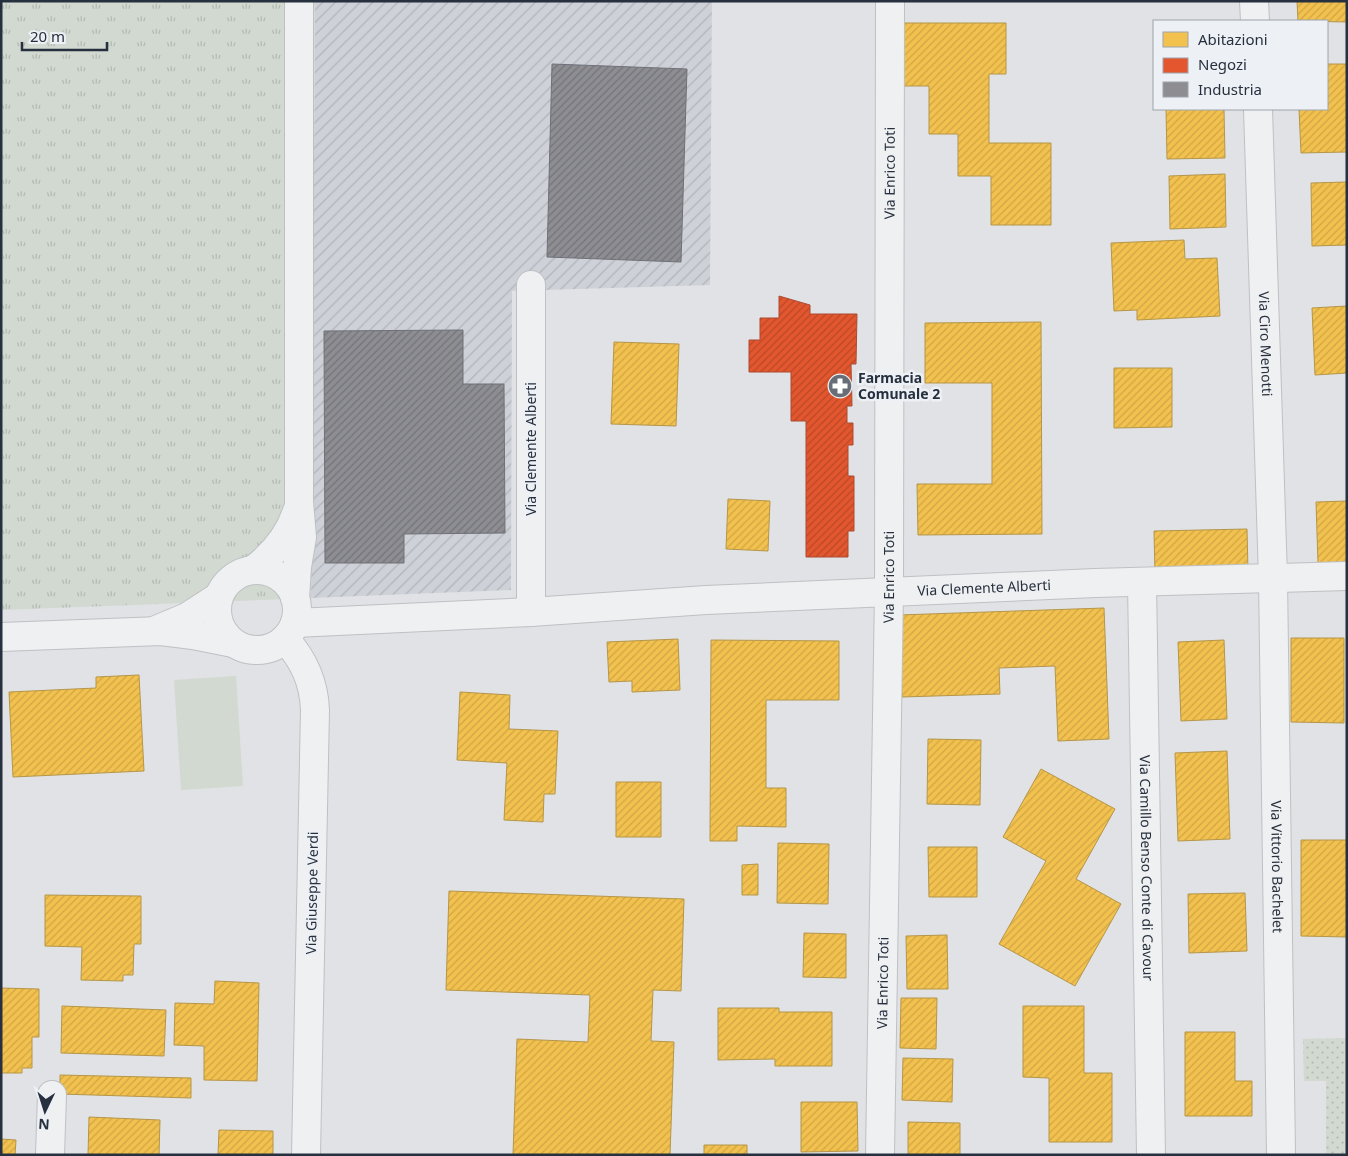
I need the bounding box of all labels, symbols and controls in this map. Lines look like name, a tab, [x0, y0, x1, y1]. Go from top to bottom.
scale bar	[22, 20, 108, 52]
legend	[1153, 20, 1328, 110]
text: 20 m	[30, 26, 65, 46]
text: Abitazioni	[1198, 29, 1268, 49]
text: Negozi	[1198, 54, 1247, 74]
text: Industria	[1198, 79, 1262, 99]
street label: Via Enrico Toti	[880, 127, 899, 219]
street label: Via Ciro Menotti	[1255, 291, 1277, 397]
place label: Farmacia Comunale 2	[858, 368, 940, 403]
pharmacy icon: Farmacia Comunale 2	[827, 373, 853, 399]
street label: Via Clemente Alberti	[521, 382, 540, 516]
street label: Via Enrico Toti	[879, 531, 898, 623]
street label: Via Clemente Alberti	[917, 575, 1051, 600]
street label: Via Camillo Benso Conte di Cavour	[1136, 755, 1158, 981]
street label: Via Vittorio Bachelet	[1267, 800, 1288, 933]
street label: Via Giuseppe Verdi	[301, 831, 322, 955]
street label: Via Enrico Toti	[872, 937, 892, 1029]
north arrow	[20, 1086, 70, 1136]
text: N	[38, 1115, 50, 1134]

